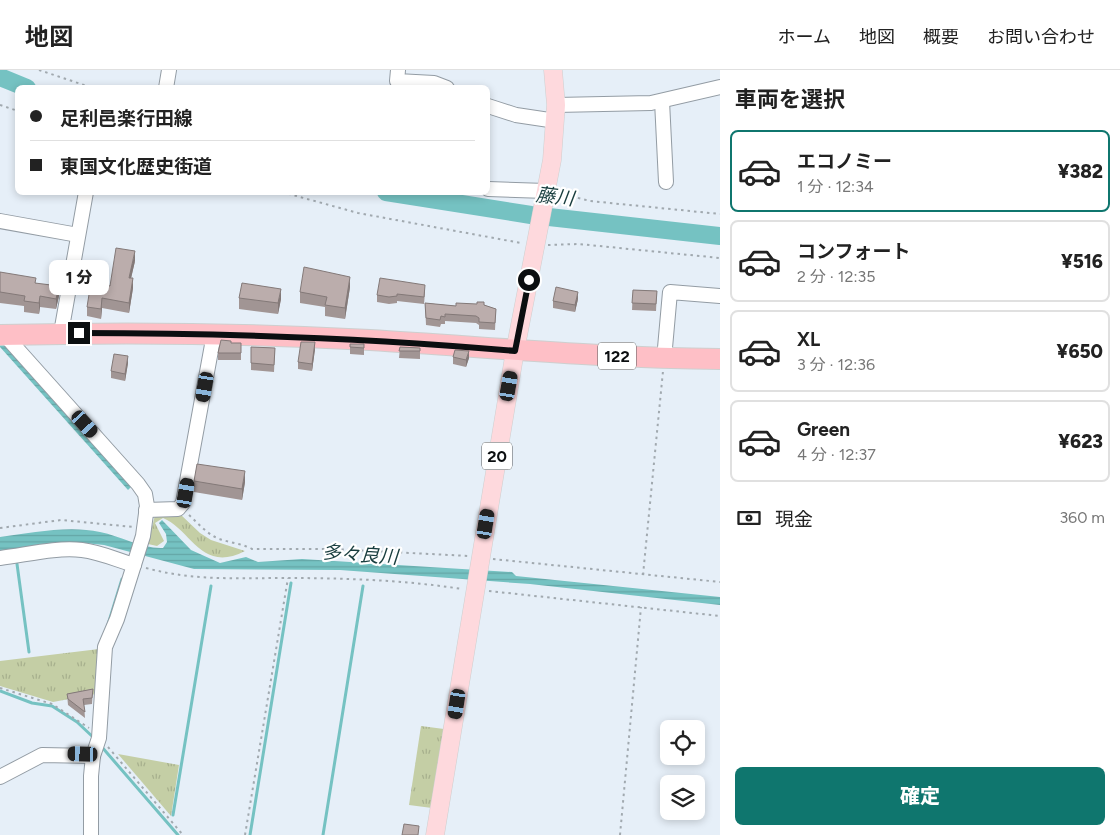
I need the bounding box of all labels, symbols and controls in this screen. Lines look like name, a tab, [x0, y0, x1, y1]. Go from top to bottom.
text: 地図	[25, 22, 73, 51]
text: ホーム	[778, 26, 831, 48]
text: 地図	[859, 26, 895, 48]
text: 概要	[923, 26, 959, 48]
text: お問い合わせ	[987, 26, 1095, 48]
text: 車両を選択	[735, 86, 845, 113]
text: 足利邑楽行田線	[60, 107, 193, 130]
icon: car	[737, 149, 782, 194]
text: エコノミー	[797, 150, 892, 173]
text: 東国文化歴史街道	[60, 155, 212, 178]
text: ¥382	[1058, 160, 1103, 183]
text: 1 分 · 12:34	[797, 177, 874, 196]
water label: 藤川	[535, 183, 577, 210]
icon: car	[737, 239, 782, 284]
text: コンフォート	[797, 240, 910, 263]
text: ¥516	[1061, 250, 1103, 273]
callout: 1 分	[49, 260, 109, 296]
text: 2 分 · 12:35	[797, 267, 875, 286]
text: 1 分	[66, 268, 92, 287]
route start	[518, 269, 540, 291]
route end	[68, 322, 90, 344]
text: XL	[797, 328, 820, 351]
icon: car	[737, 329, 782, 374]
text: ¥650	[1057, 340, 1103, 363]
road number: 122	[598, 342, 636, 370]
text: 3 分 · 12:36	[797, 355, 875, 374]
car	[499, 370, 518, 402]
car	[195, 371, 214, 403]
car	[69, 408, 100, 440]
text: Green	[797, 418, 850, 441]
icon: car	[737, 419, 782, 464]
text: ¥623	[1058, 430, 1103, 453]
road number: 20	[482, 442, 512, 470]
text: 4 分 · 12:37	[797, 445, 876, 464]
car	[176, 477, 195, 509]
icon: cash	[735, 504, 763, 532]
car	[476, 508, 495, 540]
text: 現金	[775, 508, 813, 531]
text: 360 m	[1059, 508, 1105, 527]
water label: 多々良川	[321, 540, 401, 569]
car	[447, 688, 466, 720]
map controls	[660, 720, 705, 820]
button: locate	[660, 720, 705, 765]
car	[67, 746, 98, 762]
button: 確定	[735, 767, 1105, 825]
button: layers	[660, 775, 705, 820]

